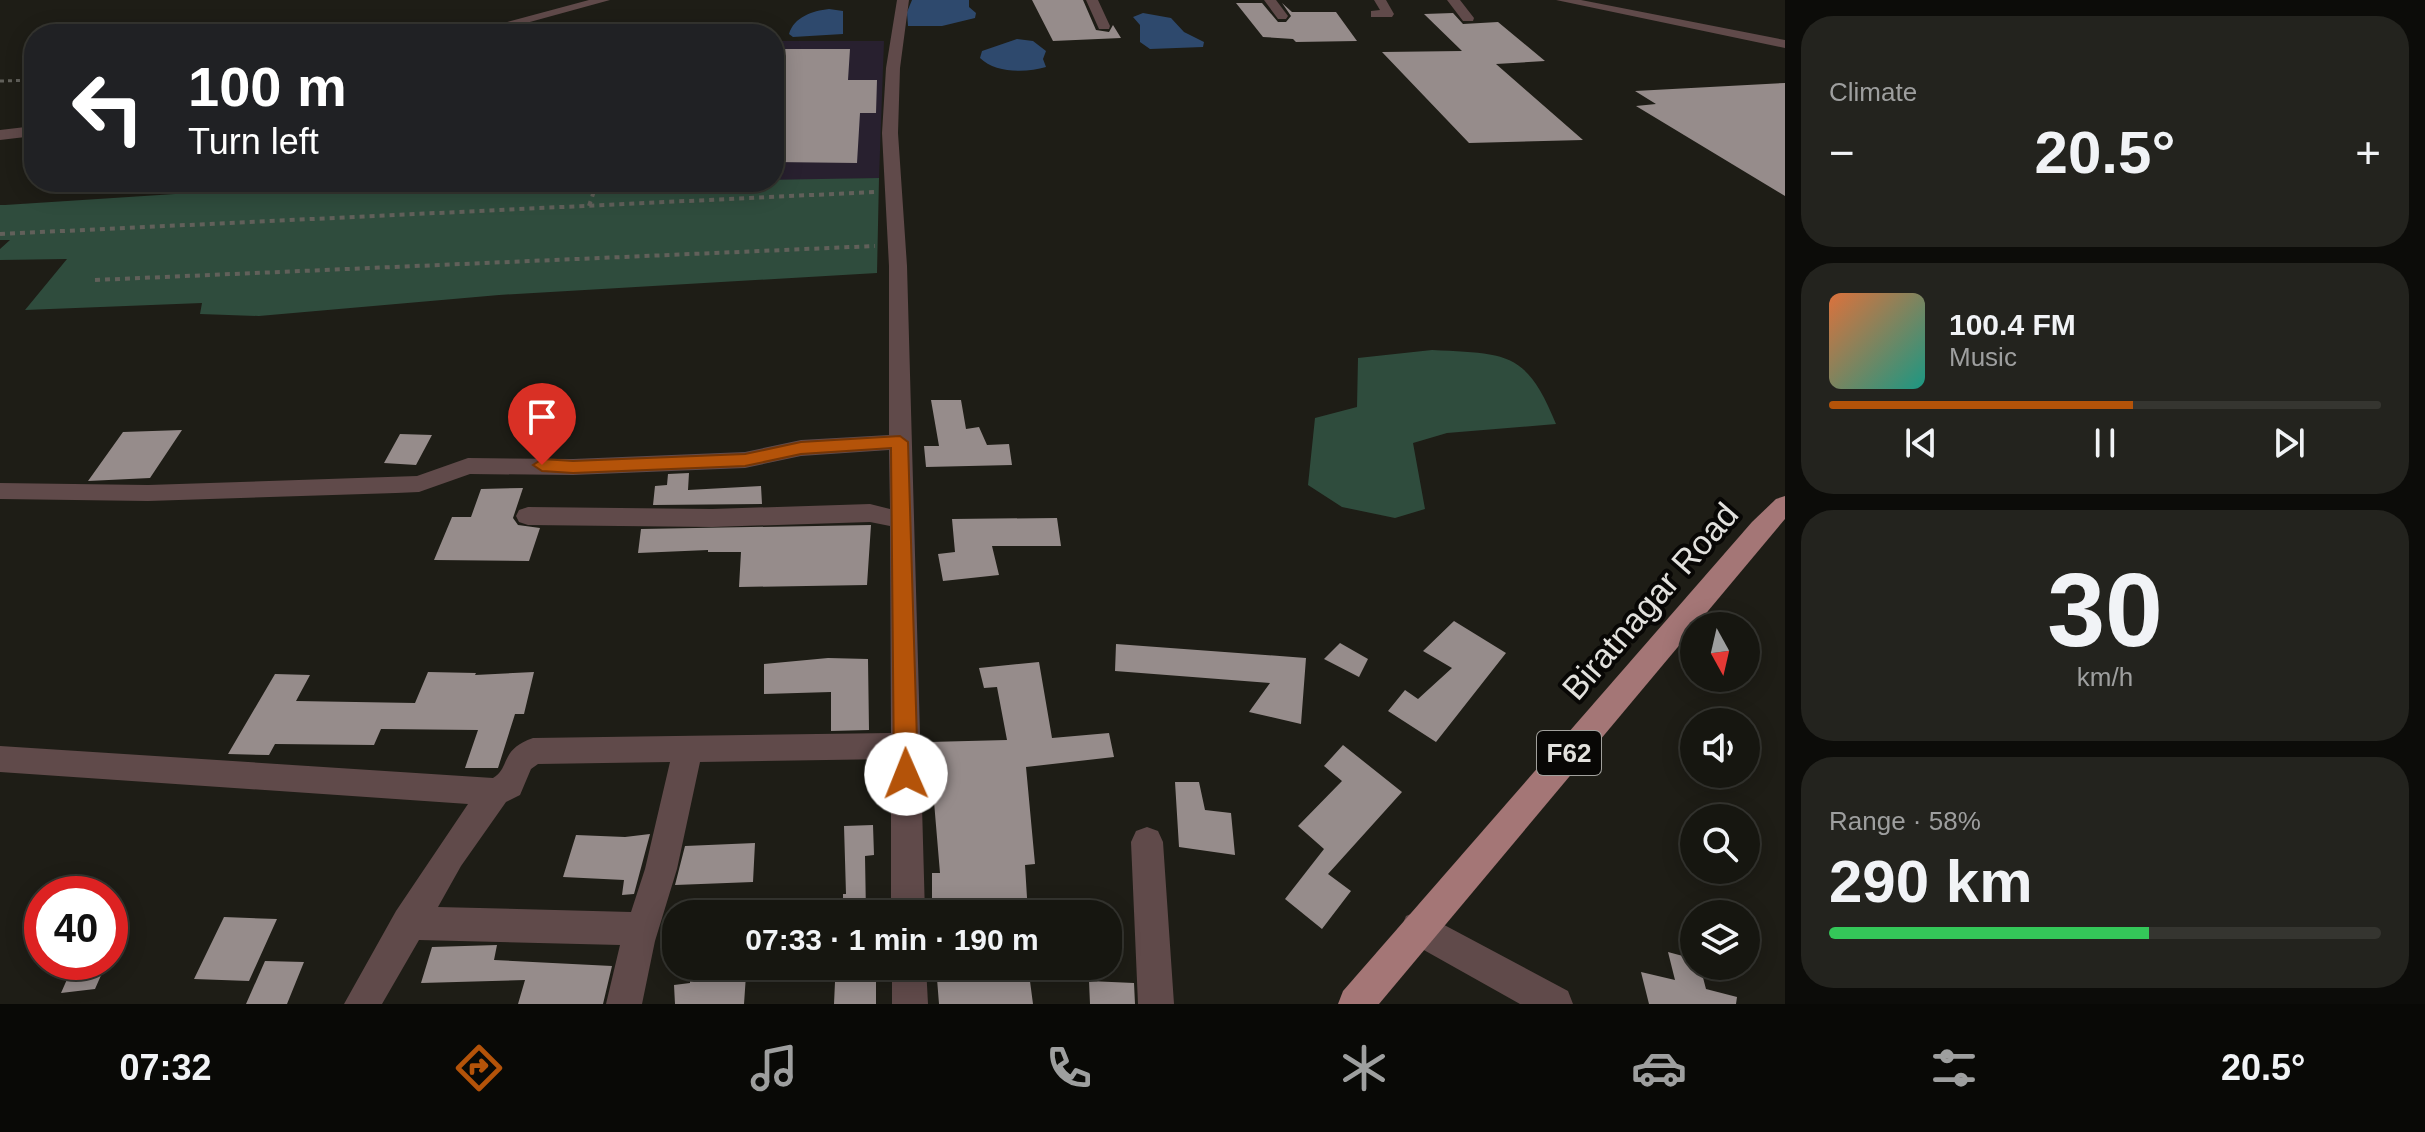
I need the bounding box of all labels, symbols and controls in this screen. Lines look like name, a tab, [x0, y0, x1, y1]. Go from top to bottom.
text: 100 m	[188, 55, 347, 118]
icon: left	[56, 56, 160, 160]
text: Climate	[1829, 77, 1917, 107]
text: 20.5°	[2035, 119, 2175, 186]
text: Turn left	[188, 121, 319, 162]
text: −	[1829, 128, 1855, 177]
text: +	[2355, 128, 2381, 177]
text: 100.4 FM	[1949, 308, 2076, 341]
text: Music	[1949, 342, 2017, 372]
pin	[508, 383, 576, 465]
icon: arrive	[520, 395, 564, 439]
icon: previous	[1899, 421, 1943, 465]
icon: pause	[2083, 421, 2127, 465]
icon: next	[2267, 421, 2311, 465]
street label: Biratnagar Road	[1554, 495, 1746, 707]
text: 30	[2047, 552, 2163, 668]
north arrow	[1680, 612, 1760, 692]
map controls	[1680, 612, 1760, 980]
text: km/h	[2077, 662, 2133, 692]
button: sound	[1680, 708, 1760, 788]
road number: F62	[1537, 731, 1601, 775]
position arrow	[864, 732, 948, 816]
button: search	[1680, 804, 1760, 884]
text: Range · 58%	[1829, 806, 1981, 836]
text: 290 km	[1829, 848, 2033, 915]
speed limit sign: 40	[24, 876, 128, 980]
button: layers	[1680, 900, 1760, 980]
text: 07:33 · 1 min · 190 m	[745, 923, 1039, 956]
icon: directions	[451, 1040, 507, 1096]
icon: music	[746, 1040, 802, 1096]
icon: phone	[1041, 1040, 1097, 1096]
icon: climate	[1336, 1040, 1392, 1096]
icon: car	[1631, 1040, 1687, 1096]
icon: filters	[1926, 1040, 1982, 1096]
text: 07:32	[120, 1047, 212, 1088]
text: 20.5°	[2221, 1047, 2305, 1088]

